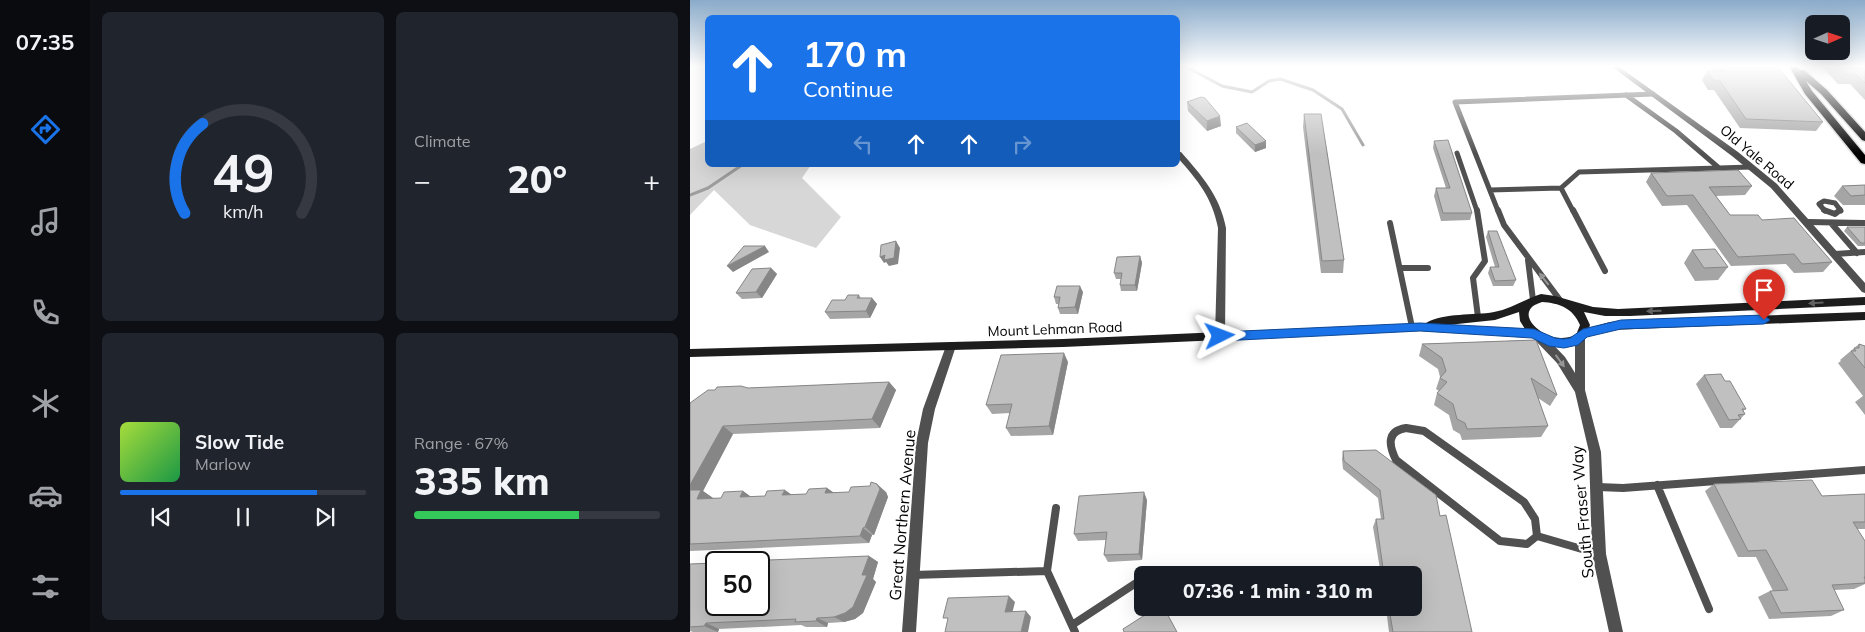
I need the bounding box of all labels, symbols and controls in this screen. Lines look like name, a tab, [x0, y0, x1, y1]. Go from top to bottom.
north arrow	[1805, 15, 1850, 60]
map controls	[1805, 15, 1850, 60]
text: 07:35	[16, 28, 74, 56]
text: 170 m	[803, 32, 907, 76]
icon: ahead	[720, 35, 785, 100]
text: Continue	[803, 75, 893, 103]
icon: directions	[28, 112, 63, 147]
street label: Old Yale Road	[1716, 121, 1798, 193]
icon: left	[849, 130, 877, 158]
icon: ahead	[902, 130, 930, 158]
icon: ahead	[955, 130, 983, 158]
icon: right	[1008, 130, 1036, 158]
text: Climate	[414, 131, 470, 151]
text: 49	[212, 140, 274, 205]
text: 20°	[507, 155, 567, 203]
text: −	[414, 163, 431, 198]
text: +	[643, 163, 660, 198]
text: km/h	[223, 200, 263, 222]
icon: music	[28, 204, 63, 239]
pin	[1743, 269, 1785, 320]
one-way arrow	[1539, 273, 1550, 286]
icon: arrive	[1750, 276, 1778, 304]
icon: phone	[28, 295, 63, 330]
one-way arrow	[1808, 300, 1824, 308]
one-way arrow	[1646, 307, 1662, 315]
position arrow	[1193, 309, 1245, 361]
street label: Mount Lehman Road	[987, 318, 1123, 340]
one-way arrow	[1555, 354, 1565, 368]
icon: climate	[28, 386, 63, 421]
street label: Great Northern Avenue	[885, 429, 919, 601]
text: Slow Tide	[195, 430, 284, 454]
text: Range · 67%	[414, 433, 509, 453]
street label: South Fraser Way	[1566, 444, 1598, 579]
text: Marlow	[195, 454, 251, 474]
text: 335 km	[414, 457, 550, 505]
icon: car	[28, 478, 63, 513]
icon: previous	[147, 503, 175, 531]
icon: pause	[229, 503, 257, 531]
icon: next	[311, 503, 339, 531]
speed limit sign: 50	[705, 551, 770, 616]
icon: filters	[28, 569, 63, 604]
text: 07:36 · 1 min · 310 m	[1183, 579, 1373, 603]

